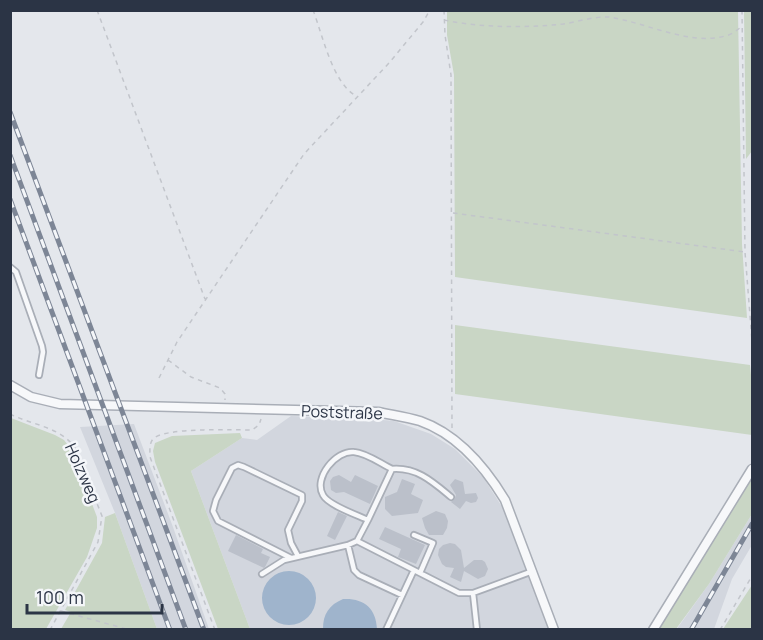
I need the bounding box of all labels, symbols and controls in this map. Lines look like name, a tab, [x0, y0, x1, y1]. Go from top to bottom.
street label: Poststraße	[301, 400, 383, 424]
street label: Holzweg	[60, 440, 106, 506]
scale bar	[27, 577, 162, 615]
text: 100 m	[36, 585, 84, 609]

